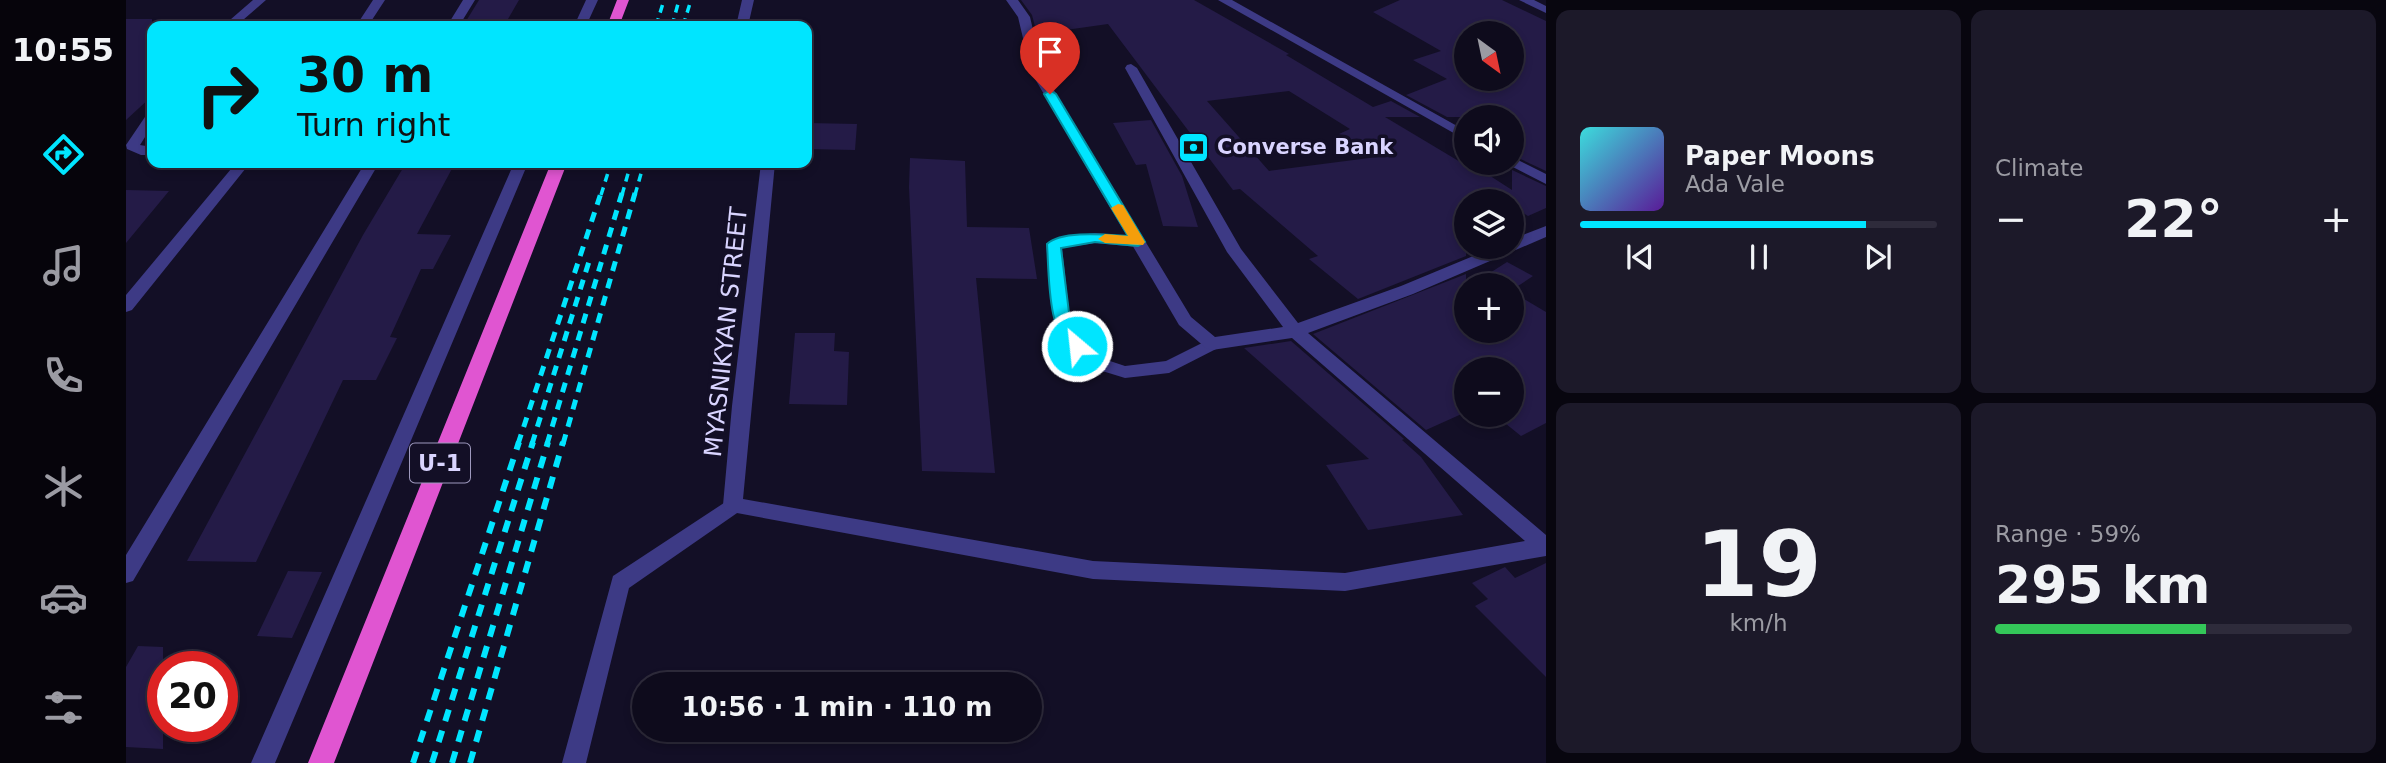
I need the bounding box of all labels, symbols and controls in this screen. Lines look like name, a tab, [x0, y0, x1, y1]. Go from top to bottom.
north arrow	[1454, 21, 1524, 91]
map controls	[1454, 21, 1524, 427]
pin	[1020, 22, 1080, 94]
text: 10:55	[12, 31, 114, 69]
icon: arrive	[1031, 33, 1069, 71]
text: 30 m	[297, 47, 433, 104]
icon: right	[182, 49, 273, 140]
button: sound	[1454, 105, 1524, 175]
text: Turn right	[297, 106, 450, 144]
icon: directions	[39, 130, 88, 179]
bank icon: Converse Bank	[1177, 130, 1211, 164]
place label: Converse Bank	[1217, 135, 1394, 159]
text: Paper Moons	[1685, 141, 1875, 171]
text: Climate	[1995, 155, 2084, 181]
text: Ada Vale	[1685, 171, 1785, 197]
button: layers	[1454, 189, 1524, 259]
text: 22°	[2124, 189, 2223, 249]
text: −	[1995, 197, 2027, 241]
text: +	[2320, 197, 2352, 241]
street label: MYASNIKYAN STREET	[699, 205, 753, 458]
icon: previous	[1621, 238, 1659, 276]
icon: pause	[1740, 238, 1778, 276]
icon: next	[1859, 238, 1897, 276]
icon: music	[39, 241, 88, 290]
button: +	[1454, 273, 1524, 343]
position arrow	[1040, 309, 1114, 383]
icon: phone	[39, 351, 88, 400]
button: −	[1454, 357, 1524, 427]
road number: Մ-1	[410, 444, 470, 482]
icon: climate	[39, 462, 88, 511]
text: 19	[1695, 512, 1822, 617]
text: Range · 59%	[1995, 521, 2141, 547]
text: 295 km	[1995, 555, 2210, 615]
icon: car	[39, 573, 88, 622]
text: km/h	[1729, 610, 1788, 636]
speed limit sign: 20	[147, 651, 238, 742]
icon: filters	[39, 683, 88, 732]
text: 10:56 · 1 min · 110 m	[682, 692, 992, 722]

